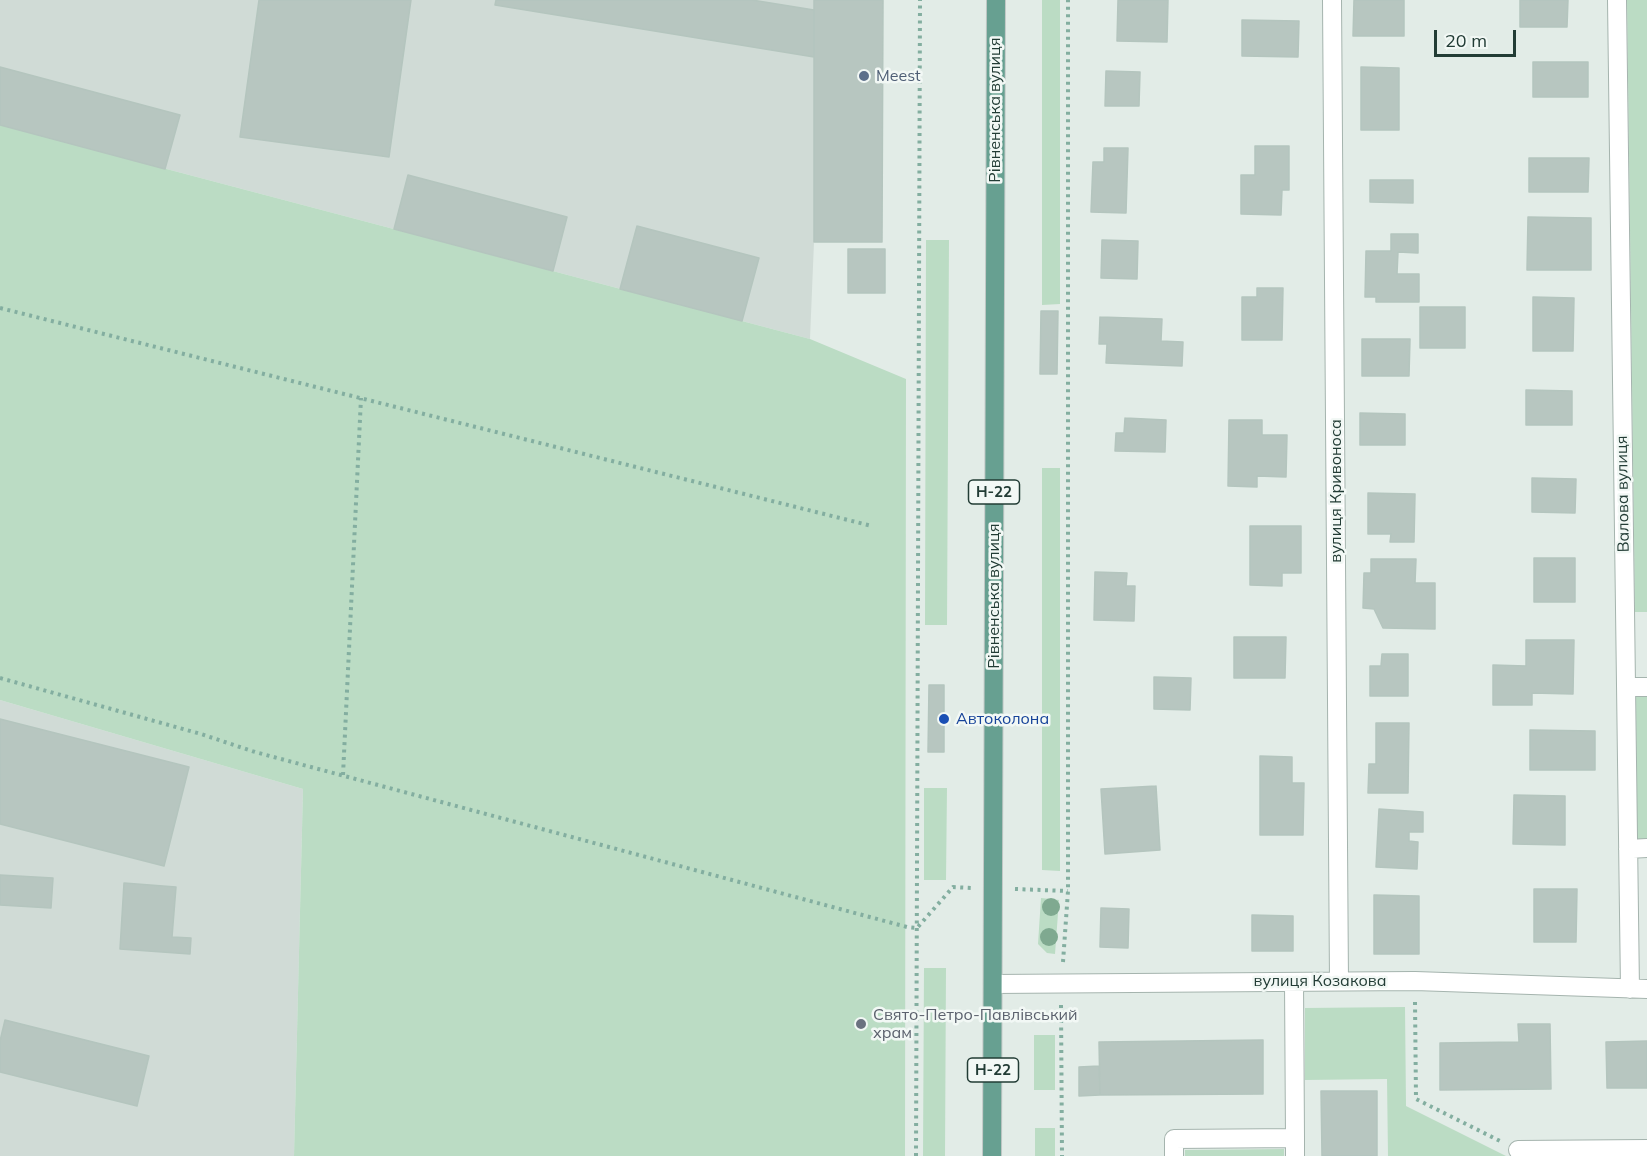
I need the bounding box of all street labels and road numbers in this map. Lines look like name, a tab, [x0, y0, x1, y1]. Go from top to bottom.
street label: Рівненська вулиця	[985, 37, 1005, 183]
street label: вулиця Кривоноса	[1326, 419, 1346, 563]
street label: Валова вулиця	[1612, 435, 1634, 553]
road number: Н-22	[968, 480, 1020, 504]
street label: Рівненська вулиця	[984, 523, 1004, 669]
street label: вулиця Козакова	[1254, 971, 1386, 991]
road number: Н-22	[968, 1058, 1018, 1082]

